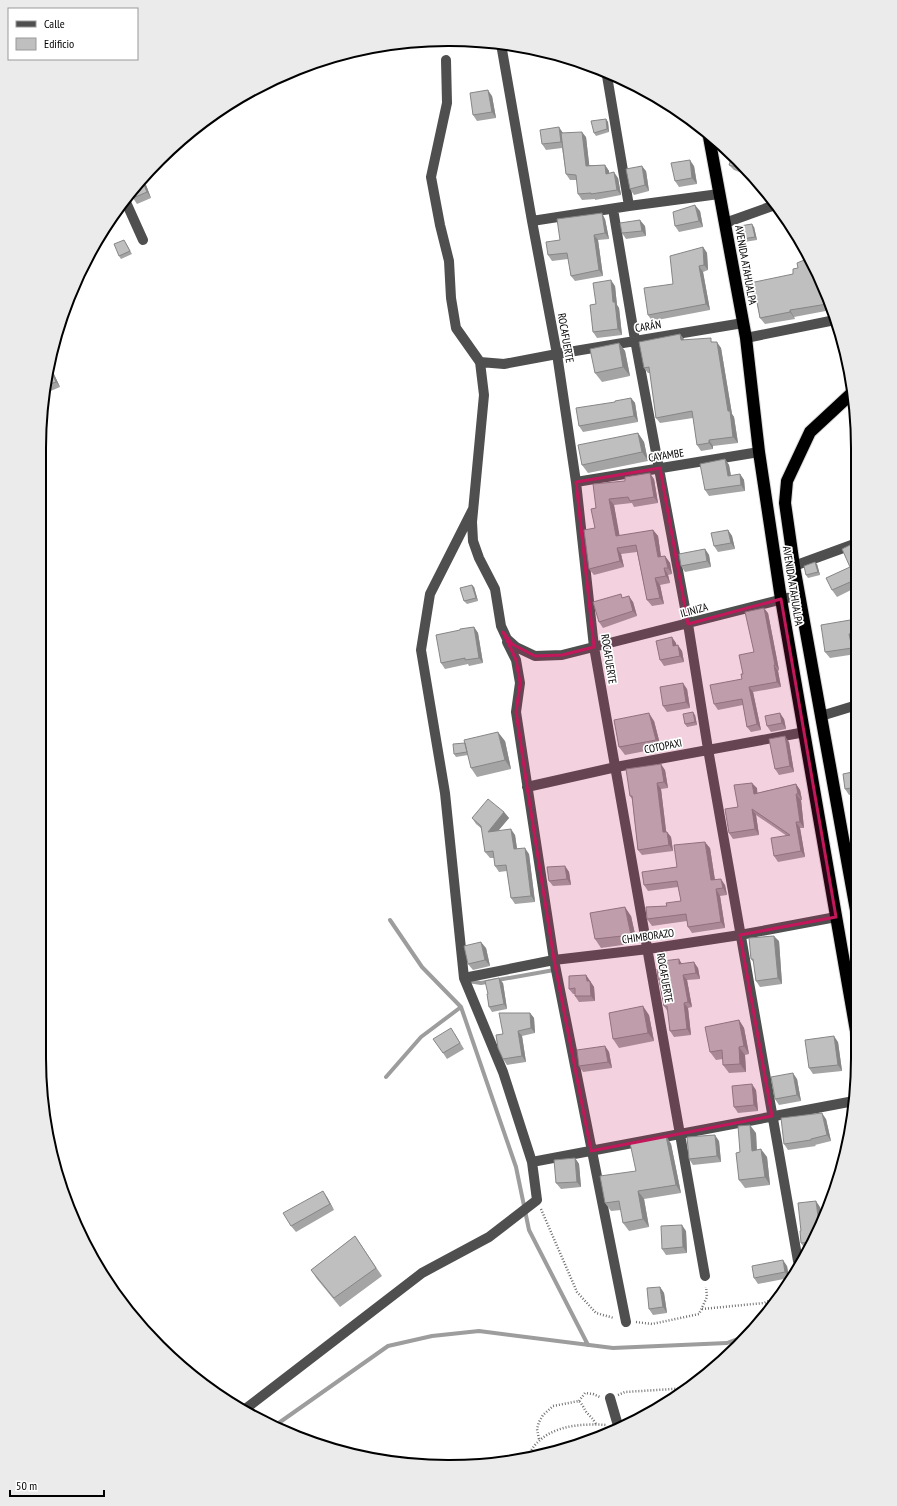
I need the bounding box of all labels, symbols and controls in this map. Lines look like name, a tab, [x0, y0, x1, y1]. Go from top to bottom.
legend	[8, 8, 138, 60]
text: Calle	[44, 16, 65, 31]
text: Edificio	[44, 36, 74, 51]
street label: AVENIDA ATAHUALPA	[732, 224, 760, 307]
street label: ROCAFUERTE	[555, 312, 577, 364]
street label: CARÁN	[634, 317, 662, 335]
street label: CAYAMBE	[647, 445, 685, 465]
street label: AVENIDA ATAHUALPA	[780, 545, 806, 628]
street label: ILINIZA	[679, 599, 710, 620]
street label: ROCAFUERTE	[598, 633, 620, 685]
street label: COTOPAXI	[643, 735, 683, 757]
street label: CHIMBORAZO	[621, 925, 675, 947]
street label: ROCAFUERTE	[654, 952, 676, 1004]
scale bar	[10, 1472, 104, 1498]
text: 50 m	[16, 1478, 37, 1493]

